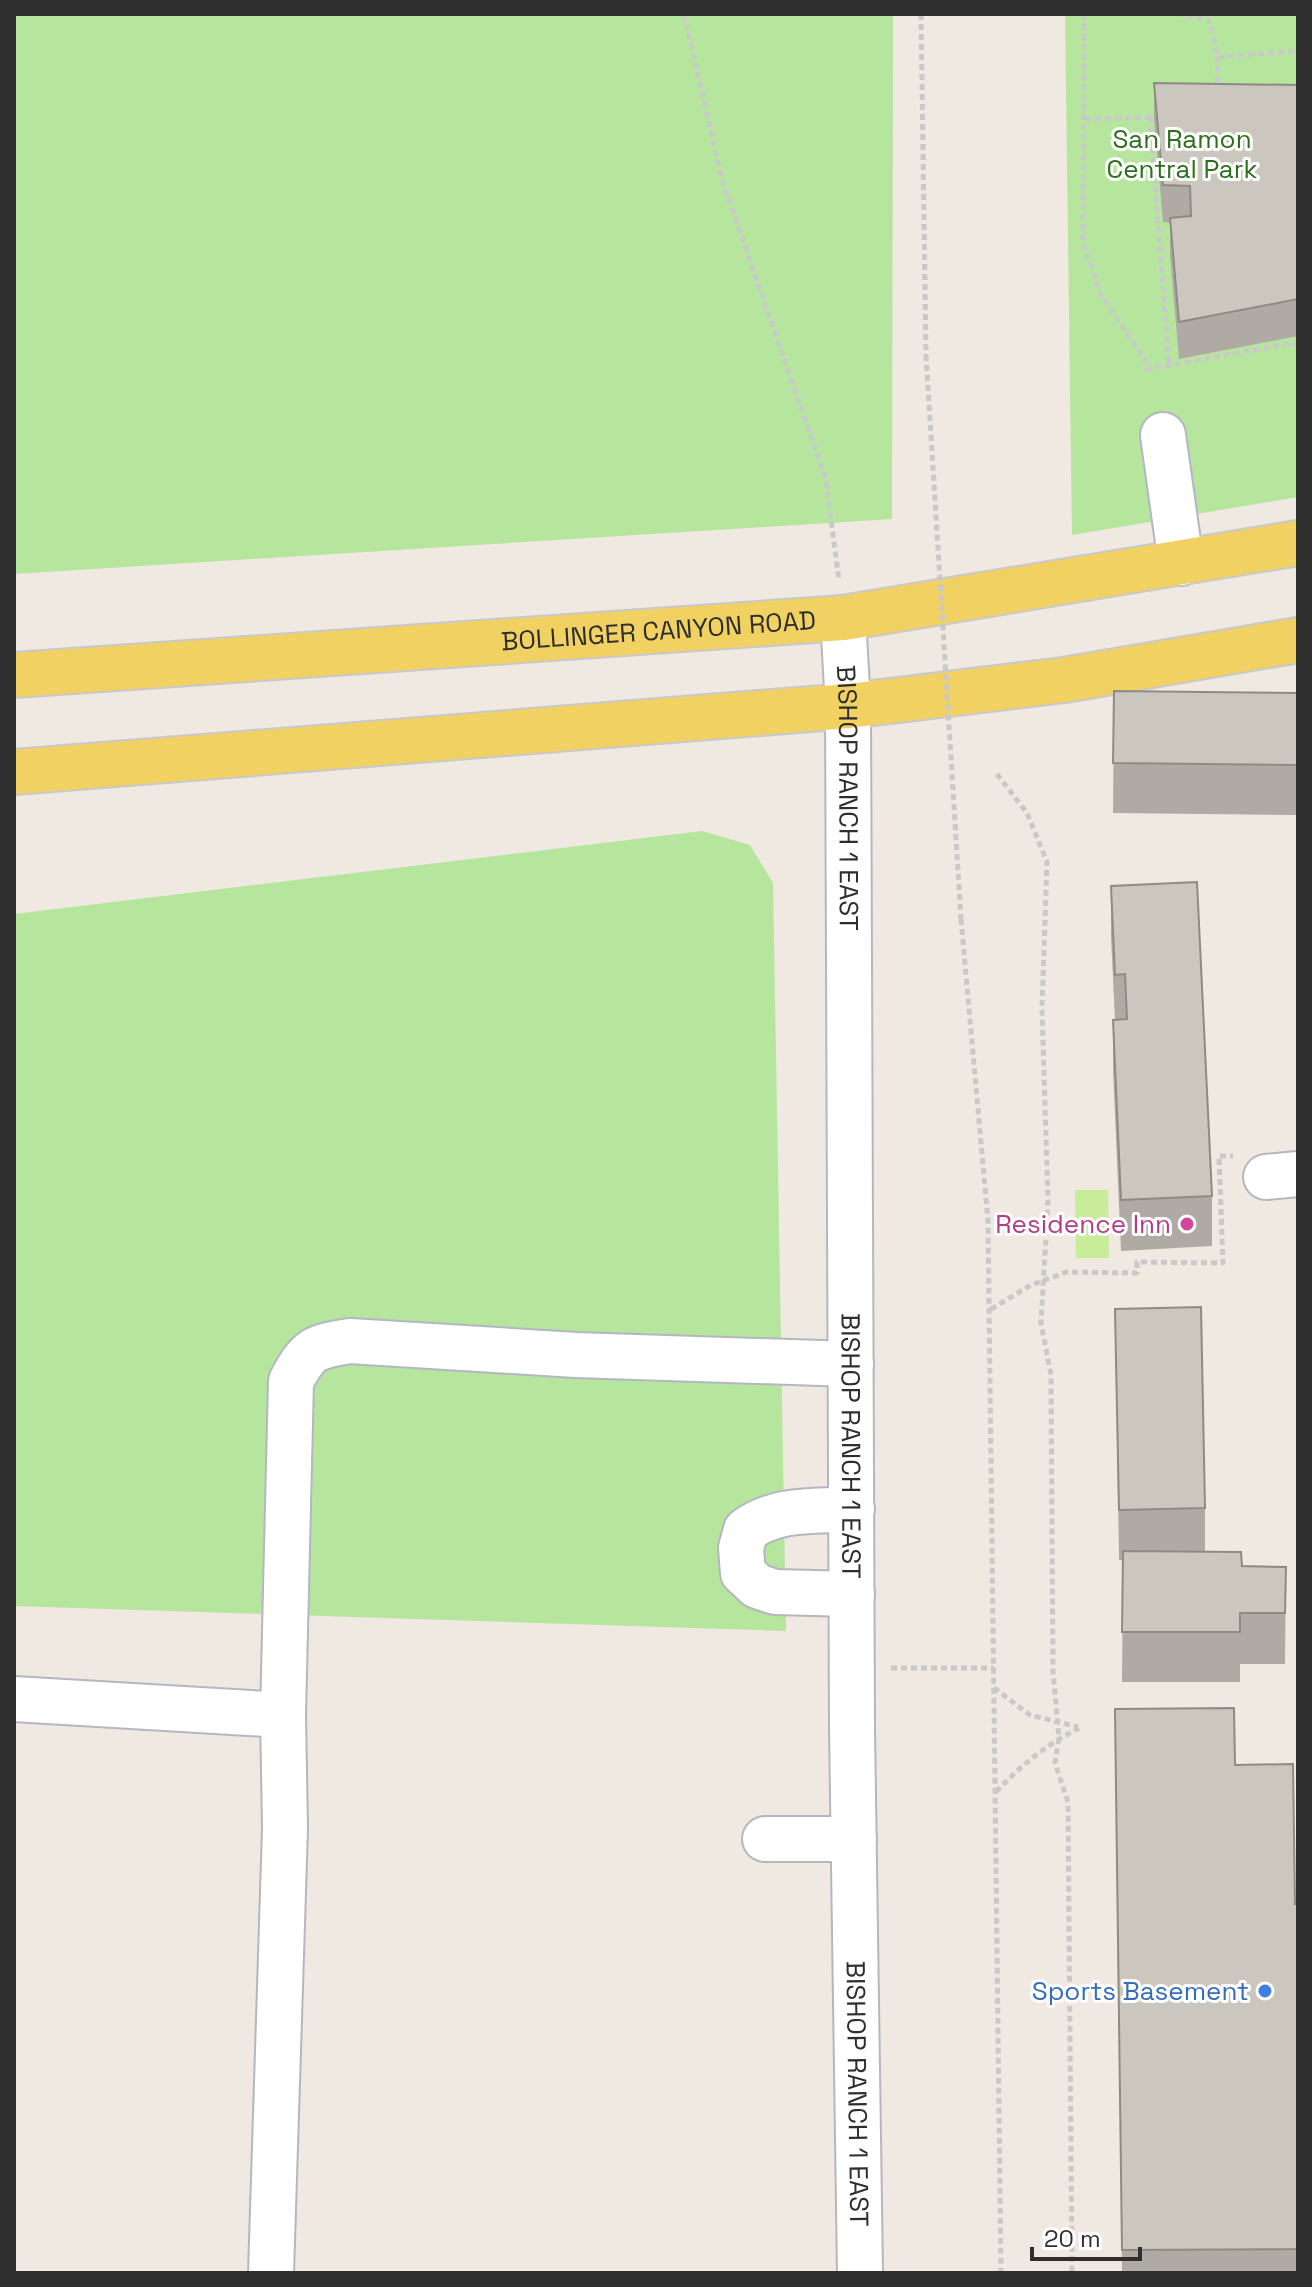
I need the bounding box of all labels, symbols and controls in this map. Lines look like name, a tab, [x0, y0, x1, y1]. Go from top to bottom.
park label: San Ramon Central Park	[1106, 122, 1258, 186]
street label: BOLLINGER CANYON ROAD	[500, 603, 817, 658]
street label: BISHOP RANCH 1 EAST	[829, 664, 866, 931]
place label: Residence Inn	[995, 1207, 1171, 1241]
marker: Residence Inn	[1178, 1215, 1196, 1233]
street label: BISHOP RANCH 1 EAST	[833, 1313, 868, 1579]
street label: BISHOP RANCH 1 EAST	[838, 1961, 876, 2227]
place label: Sports Basement	[1032, 1974, 1249, 2008]
marker: Sports Basement	[1256, 1982, 1274, 2000]
scale bar	[1032, 2211, 1140, 2261]
text: 20 m	[1044, 2223, 1101, 2254]

